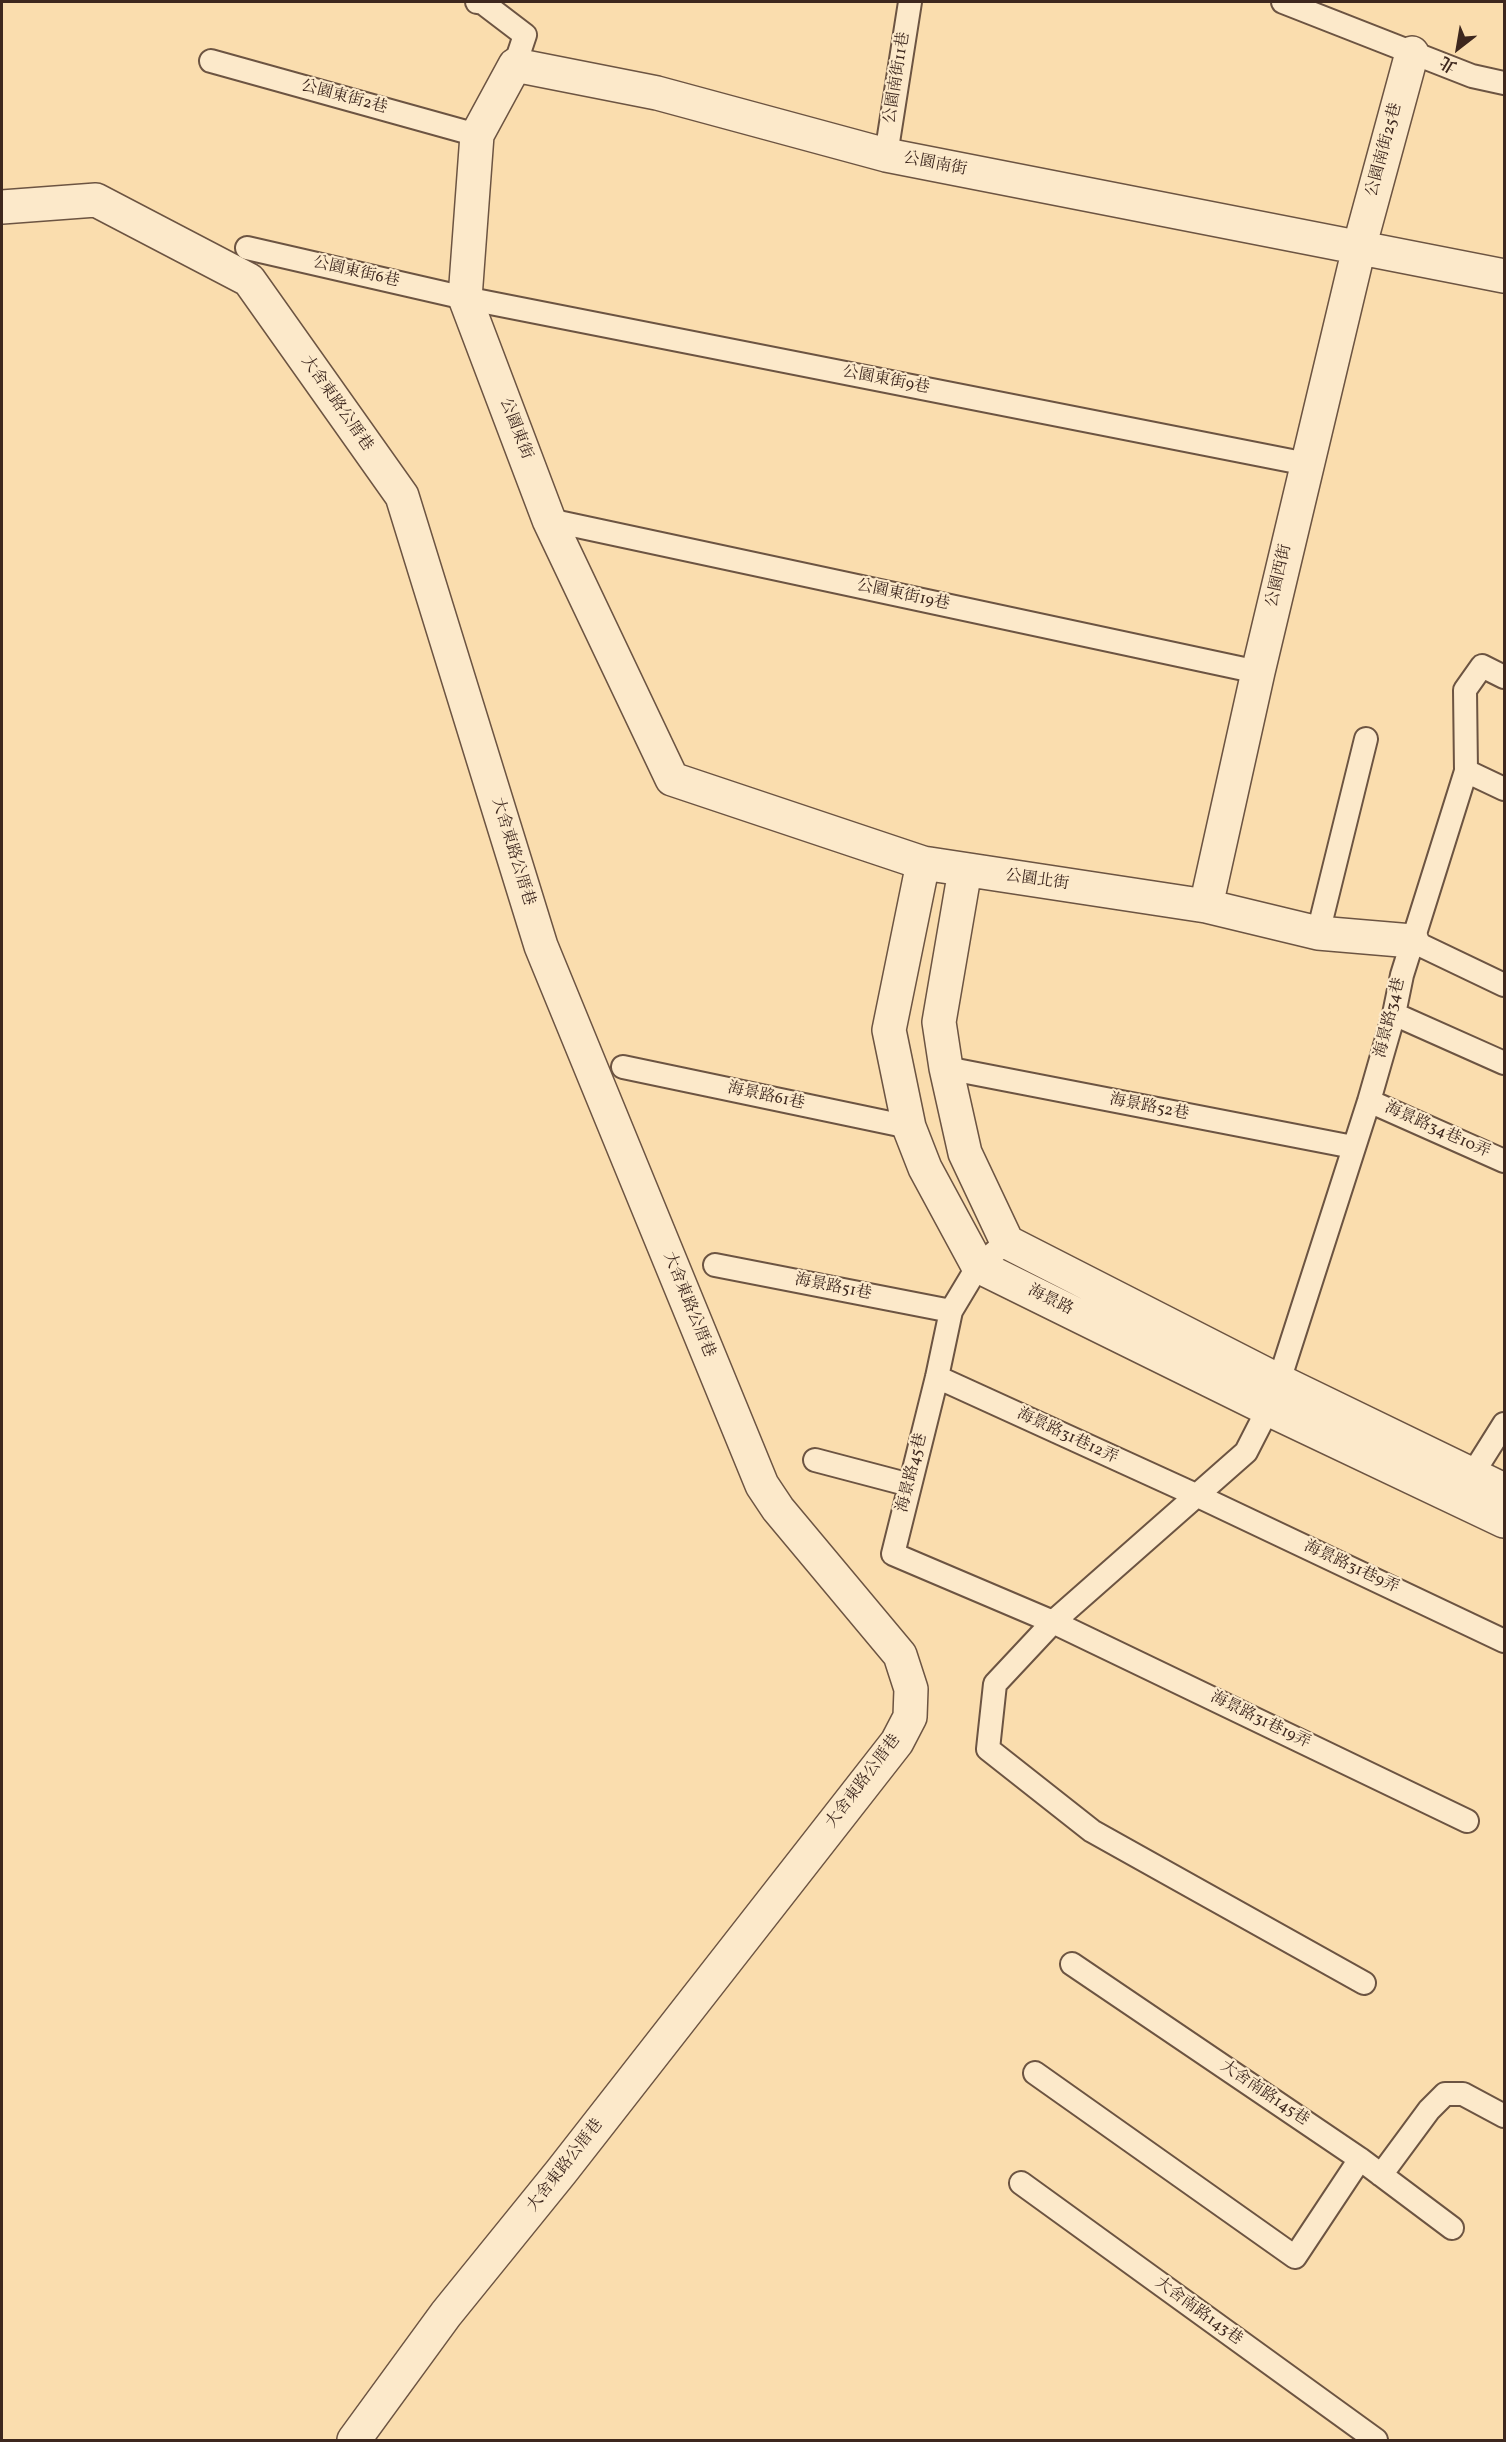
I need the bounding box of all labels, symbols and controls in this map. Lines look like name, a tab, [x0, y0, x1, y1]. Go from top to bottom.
north arrow	[1428, 18, 1488, 78]
street label: 公園南街11巷	[881, 31, 915, 125]
text: 北	[1436, 50, 1461, 77]
street label: 公園東街2巷	[299, 77, 389, 119]
street label: 公園南街25巷	[1363, 101, 1407, 199]
street label: 公園南街	[902, 149, 968, 181]
street label: 公園東街6巷	[311, 254, 401, 292]
street label: 大舍東路公厝巷	[296, 353, 376, 455]
street label: 公園東街9巷	[841, 363, 931, 399]
street label: 公園東街	[495, 396, 535, 462]
street label: 公園西街	[1263, 543, 1297, 609]
street label: 公園東街19巷	[855, 577, 951, 615]
street label: 大舍東路公厝巷	[486, 796, 538, 908]
street label: 公園北街	[1004, 867, 1070, 895]
street label: 海景路34巷	[1372, 976, 1410, 1060]
street label: 海景路61巷	[726, 1079, 806, 1115]
street label: 海景路52巷	[1108, 1091, 1190, 1125]
street label: 海景路34巷10弄	[1381, 1099, 1493, 1163]
street label: 大舍東路公厝巷	[658, 1249, 718, 1361]
street label: 海景路51巷	[793, 1271, 873, 1305]
street label: 海景路	[1024, 1282, 1076, 1320]
street label: 海景路31巷12弄	[1013, 1405, 1121, 1469]
street label: 海景路45巷	[894, 1431, 932, 1515]
street label: 海景路31巷9弄	[1300, 1538, 1402, 1598]
street label: 海景路31巷19弄	[1207, 1688, 1313, 1754]
street label: 大舍東路公厝巷	[823, 1731, 905, 1833]
street label: 大舍南路145巷	[1216, 2057, 1312, 2131]
street label: 大舍東路公厝巷	[524, 2116, 608, 2216]
street label: 大舍南路143巷	[1151, 2274, 1245, 2350]

